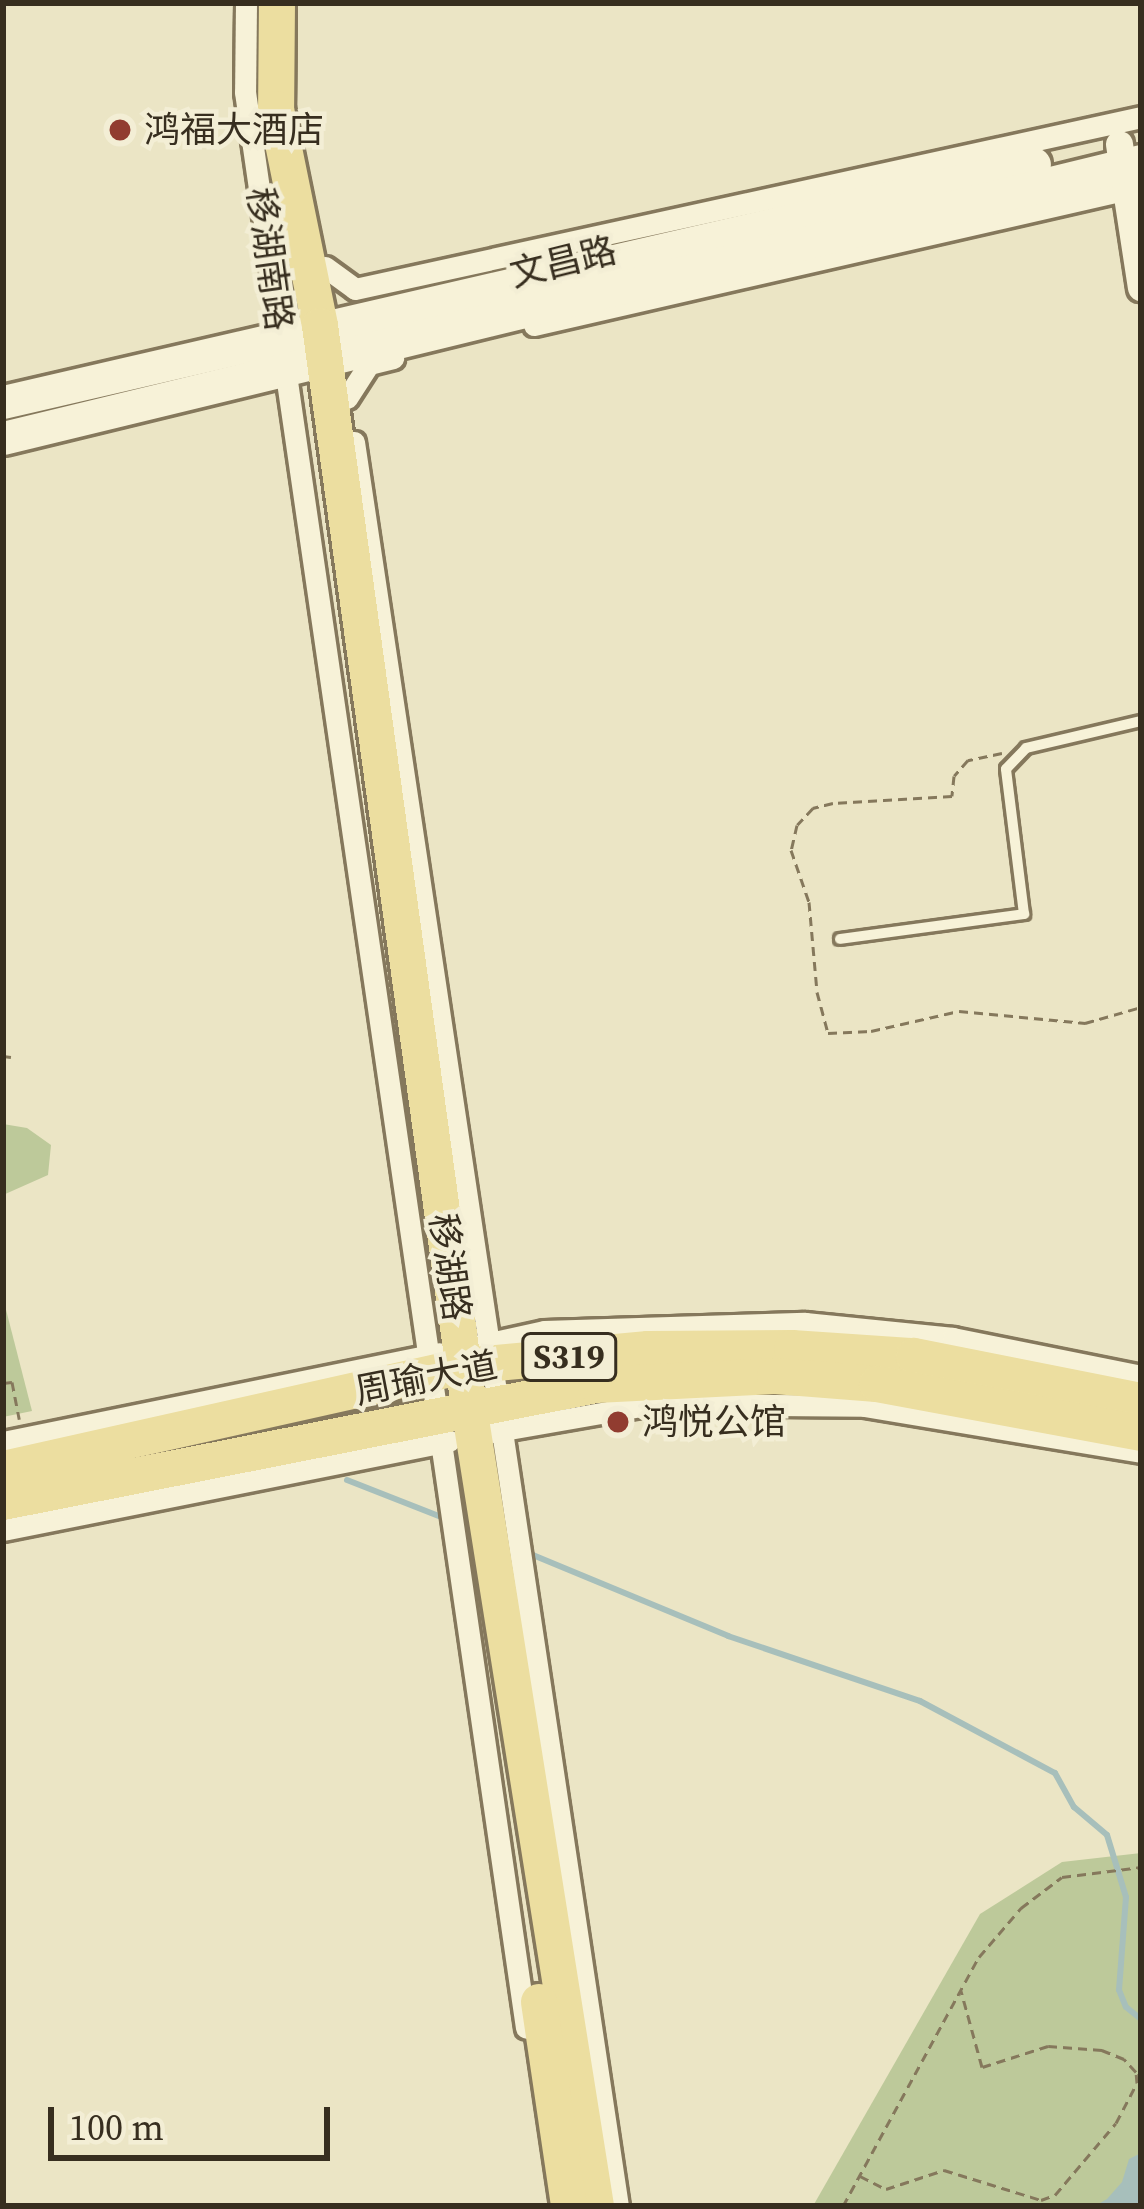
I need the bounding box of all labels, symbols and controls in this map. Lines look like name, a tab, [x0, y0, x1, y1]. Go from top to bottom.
place label: 鸿福大酒店	[144, 108, 324, 152]
marker: 鸿福大酒店	[107, 117, 133, 143]
street label: 移湖南路	[239, 185, 301, 333]
street label: 文昌路	[505, 228, 621, 296]
street label: 移湖路	[421, 1211, 479, 1323]
road number: S319	[521, 1330, 617, 1384]
street label: 周瑜大道	[351, 1343, 501, 1413]
place label: 鸿悦公馆	[642, 1400, 786, 1444]
marker: 鸿悦公馆	[605, 1409, 631, 1435]
scale bar	[54, 2083, 336, 2157]
text: 100 m	[69, 2103, 164, 2152]

